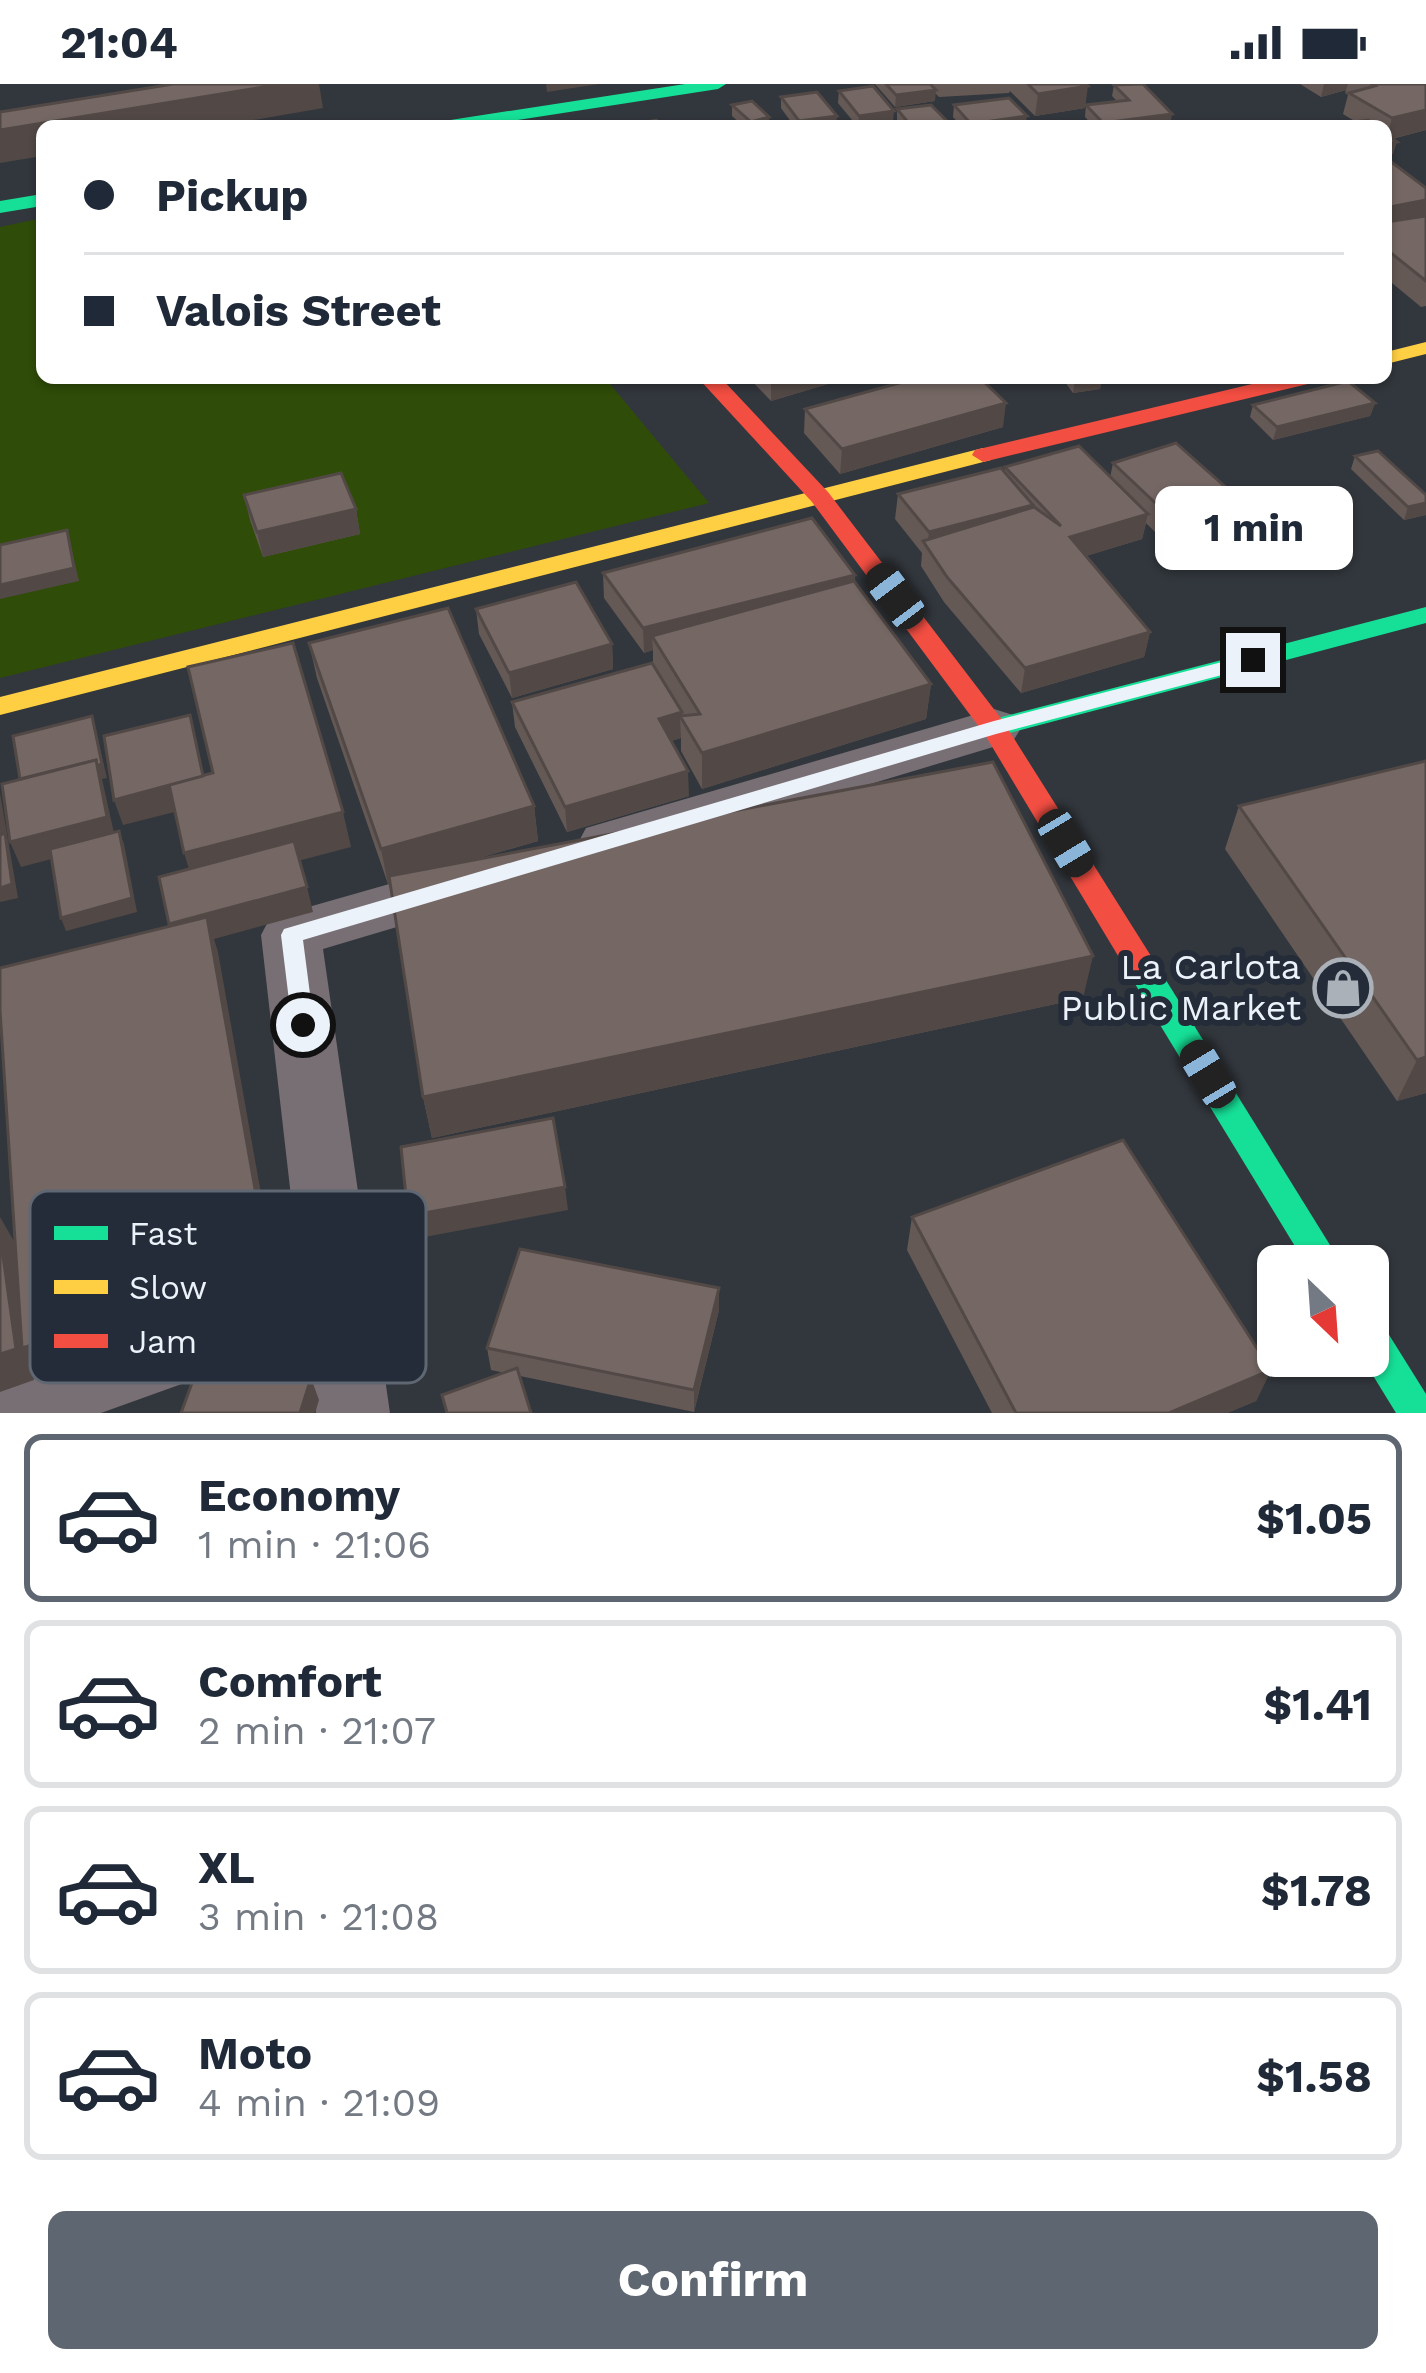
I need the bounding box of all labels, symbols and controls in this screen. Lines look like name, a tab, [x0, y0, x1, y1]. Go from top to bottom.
text: 21:04	[60, 16, 178, 69]
text: Pickup	[156, 169, 308, 222]
text: Valois Street	[156, 284, 441, 337]
callout: 1 min	[1154, 486, 1352, 570]
text: 1 min	[1204, 505, 1304, 550]
car	[859, 556, 931, 636]
route end	[1226, 633, 1280, 687]
car	[1032, 803, 1100, 883]
place label: La Carlota Public Market	[1061, 946, 1301, 1029]
shop icon: La Carlota Public Market	[1312, 957, 1374, 1019]
route start	[276, 998, 330, 1052]
car	[1174, 1034, 1242, 1114]
legend	[30, 1191, 426, 1383]
text: Fast	[129, 1214, 198, 1253]
north arrow	[1257, 1245, 1389, 1377]
map controls	[1257, 1245, 1389, 1377]
text: Slow	[129, 1268, 207, 1307]
text: Jam	[129, 1322, 197, 1361]
icon: car	[54, 1464, 162, 1572]
text: Economy	[198, 1469, 400, 1522]
text: $1.05	[1256, 1492, 1372, 1545]
text: 1 min · 21:06	[198, 1522, 431, 1567]
icon: car	[54, 1650, 162, 1758]
text: Comfort	[198, 1655, 382, 1708]
text: $1.41	[1264, 1678, 1372, 1731]
text: 2 min · 21:07	[198, 1708, 436, 1753]
icon: car	[54, 1836, 162, 1944]
text: XL	[198, 1841, 255, 1894]
text: $1.78	[1261, 1864, 1372, 1917]
text: 3 min · 21:08	[198, 1894, 439, 1939]
icon: car	[54, 2022, 162, 2130]
text: Moto	[198, 2027, 312, 2080]
text: $1.58	[1256, 2050, 1372, 2103]
text: 4 min · 21:09	[198, 2080, 440, 2125]
button: Confirm	[48, 2211, 1378, 2349]

